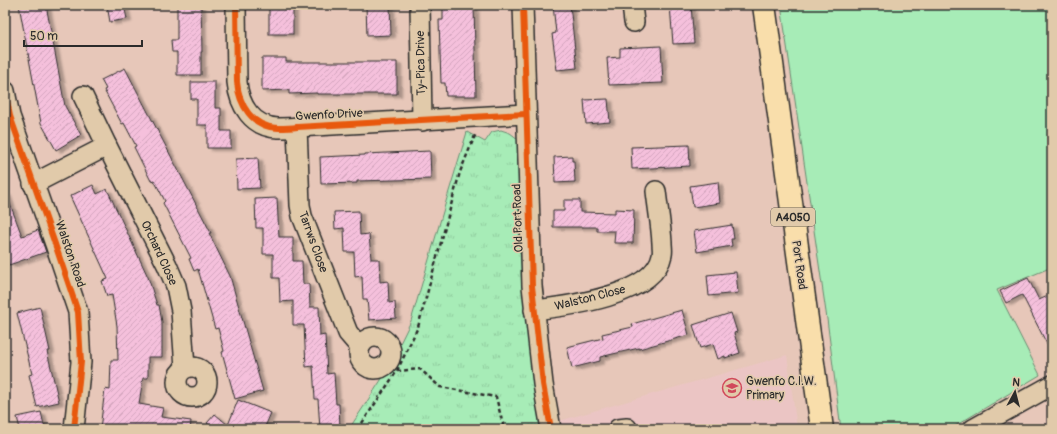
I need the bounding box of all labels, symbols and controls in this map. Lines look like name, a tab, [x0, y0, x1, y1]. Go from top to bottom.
scale bar	[24, 22, 142, 48]
text: 50 m	[30, 29, 58, 44]
street label: Ty-Pica Drive	[413, 30, 429, 96]
street label: Gwenfo Drive	[295, 106, 363, 124]
street label: Old Port Road	[509, 183, 527, 253]
road number: A4050	[771, 208, 815, 226]
street label: Tarrws Close	[295, 209, 331, 275]
street label: Orchard Close	[137, 218, 181, 288]
street label: Walston Road	[52, 219, 88, 289]
street label: Port Road	[788, 239, 810, 291]
street label: Walston Close	[553, 282, 627, 314]
north arrow	[995, 372, 1035, 412]
place label: Gwenfo C.I.W. Primary	[746, 374, 817, 403]
text: N	[1012, 376, 1021, 390]
school or university icon: Gwenfo C.I.W. Primary	[721, 377, 743, 399]

